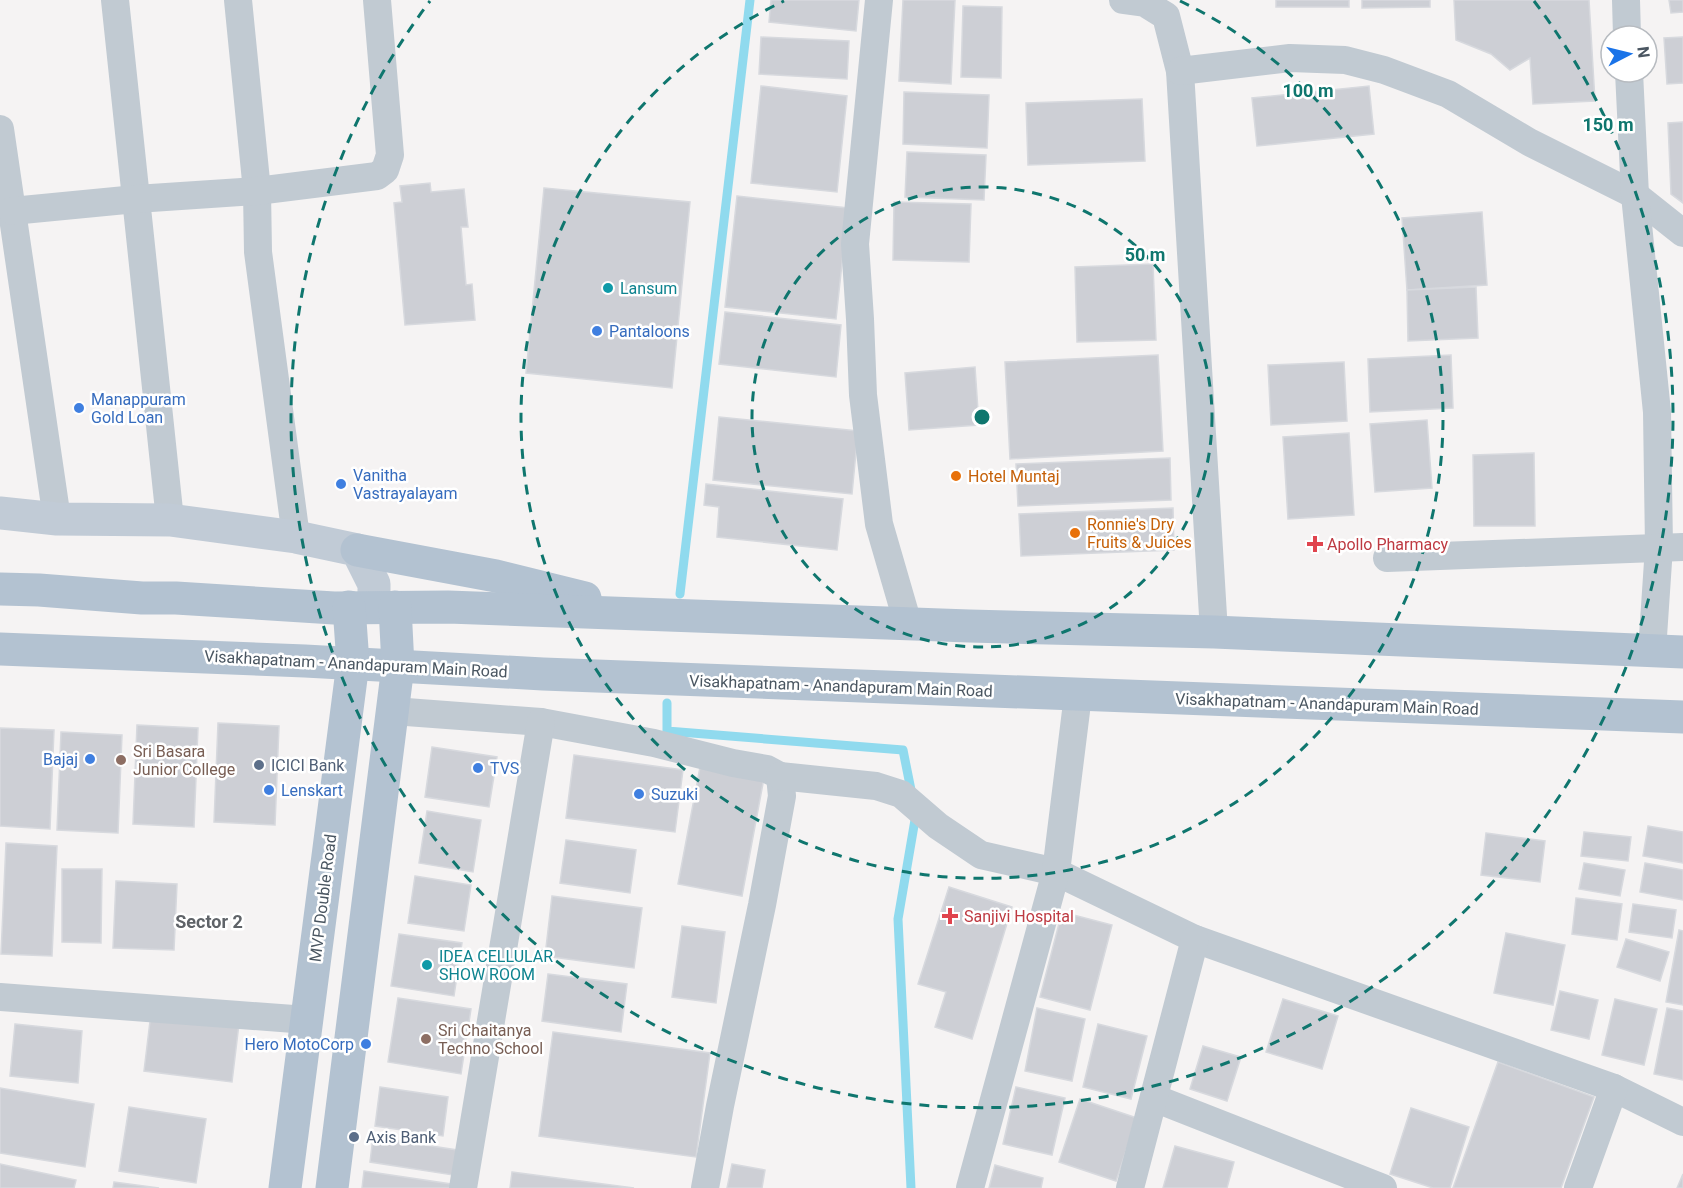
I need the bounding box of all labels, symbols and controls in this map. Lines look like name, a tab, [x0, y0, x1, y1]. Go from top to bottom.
north arrow	[1599, 24, 1659, 84]
text: N	[1633, 45, 1654, 59]
text: 100 m	[1282, 80, 1334, 101]
text: 150 m	[1582, 114, 1634, 135]
text: 50 m	[1125, 244, 1165, 265]
place label: Lansum	[620, 279, 677, 298]
marker: Lansum	[601, 281, 615, 295]
place label: Pantaloons	[609, 322, 690, 341]
marker: Pantaloons	[590, 324, 604, 338]
place label: Manappuram Gold Loan	[91, 390, 186, 427]
marker: Manappuram Gold Loan	[72, 401, 86, 415]
centre of rings	[972, 407, 992, 427]
place label: Vanitha Vastrayalayam	[353, 466, 458, 503]
place label: Hotel Muntaj	[968, 467, 1060, 486]
marker: Hotel Muntaj	[949, 469, 963, 483]
marker: Vanitha Vastrayalayam	[334, 477, 348, 491]
place label: Ronnie's Dry Fruits & Juices	[1087, 515, 1192, 552]
marker: Ronnie's Dry Fruits & Juices	[1068, 526, 1082, 540]
place label: Apollo Pharmacy	[1327, 535, 1449, 554]
marker: Apollo Pharmacy	[1308, 537, 1322, 551]
street label: Visakhapatnam - Anandapuram Main Road	[204, 647, 508, 681]
street label: Visakhapatnam - Anandapuram Main Road	[689, 671, 993, 701]
street label: Visakhapatnam - Anandapuram Main Road	[1175, 689, 1479, 719]
place label: Sri Basara Junior College	[133, 742, 235, 779]
place label: Bajaj	[43, 750, 78, 769]
marker: Bajaj	[83, 752, 97, 766]
marker: Sri Basara Junior College	[114, 753, 128, 767]
place label: ICICI Bank	[271, 756, 345, 775]
marker: ICICI Bank	[252, 758, 266, 772]
place label: TVS	[490, 759, 519, 778]
marker: TVS	[471, 761, 485, 775]
place label: Lenskart	[281, 781, 343, 800]
marker: Lenskart	[262, 783, 276, 797]
place label: Suzuki	[651, 785, 698, 804]
marker: Suzuki	[632, 787, 646, 801]
street label: MVP Double Road	[306, 833, 340, 963]
marker: Sanjivi Hospital	[941, 907, 959, 925]
place label: Sanjivi Hospital	[964, 907, 1074, 926]
district label: Sector 2	[175, 911, 243, 932]
place label: IDEA CELLULAR SHOW ROOM	[439, 947, 553, 984]
marker: IDEA CELLULAR SHOW ROOM	[420, 958, 434, 972]
place label: Sri Chaitanya Techno School	[438, 1021, 543, 1058]
marker: Sri Chaitanya Techno School	[419, 1032, 433, 1046]
place label: Hero MotoCorp	[245, 1035, 354, 1054]
marker: Hero MotoCorp	[359, 1037, 373, 1051]
place label: Axis Bank	[366, 1128, 437, 1147]
marker: Axis Bank	[347, 1130, 361, 1144]

